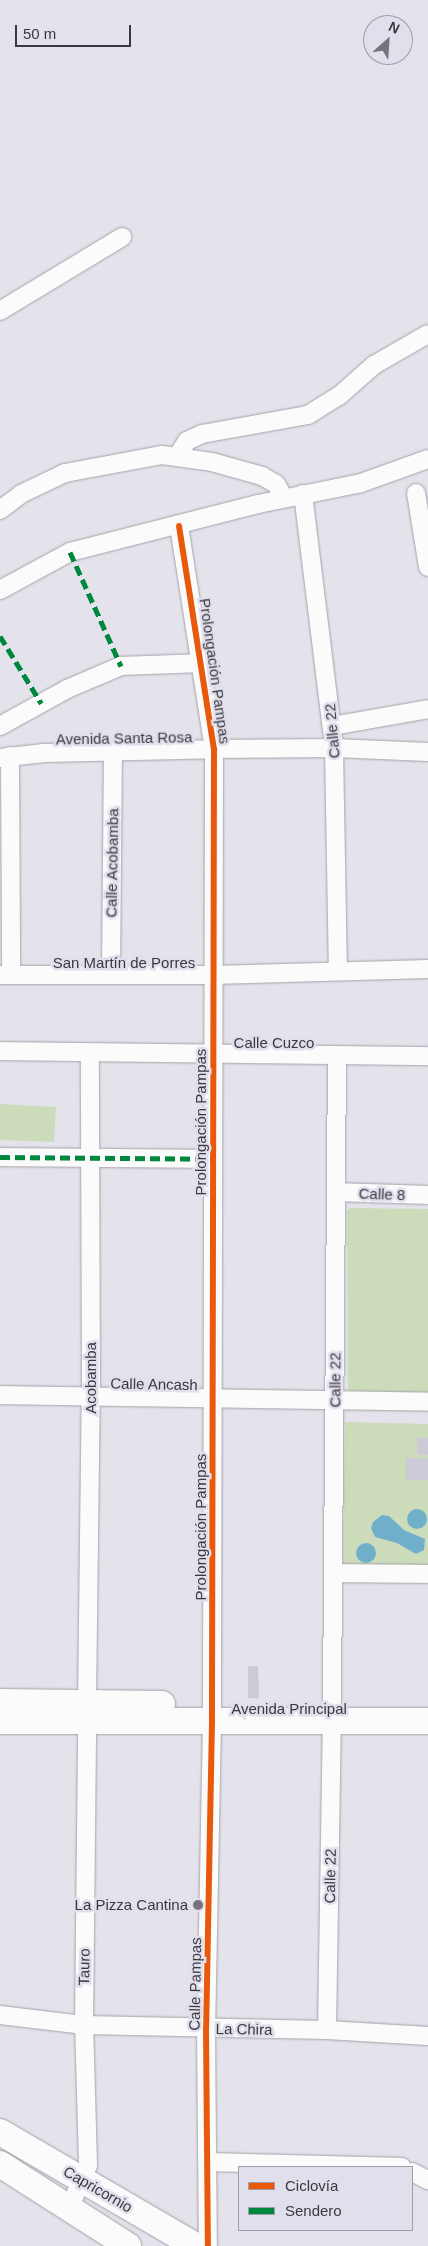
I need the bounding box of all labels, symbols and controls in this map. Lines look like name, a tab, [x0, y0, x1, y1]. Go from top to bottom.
scale bar	[18, 15, 134, 47]
north arrow	[363, 15, 413, 65]
text: N	[386, 18, 402, 37]
text: 50 m	[23, 25, 56, 42]
street label: Prolongación Pampas	[196, 597, 234, 745]
street label: Calle 22	[321, 703, 343, 759]
street label: Avenida Santa Rosa	[56, 728, 192, 748]
street label: Calle Acobamba	[102, 808, 122, 918]
street label: San Martín de Porres	[53, 954, 195, 972]
street label: Calle Cuzco	[234, 1034, 314, 1052]
street label: Prolongación Pampas	[192, 1049, 210, 1195]
street label: Calle 8	[358, 1184, 406, 1204]
street label: Acobamba	[82, 1342, 100, 1414]
street label: Calle 22	[326, 1352, 344, 1408]
street label: Calle Ancash	[110, 1374, 198, 1394]
street label: Prolongación Pampas	[192, 1454, 210, 1600]
street label: Avenida Principal	[231, 1700, 347, 1718]
street label: Calle 22	[321, 1848, 339, 1904]
place label: La Pizza Cantina	[75, 1896, 188, 1914]
marker: La Pizza Cantina	[192, 1899, 204, 1911]
street label: Calle Pampas	[185, 1937, 205, 2031]
street label: Tauro	[75, 1948, 93, 1986]
street label: La Chira	[215, 2020, 273, 2038]
street label: Capricornio	[60, 2162, 136, 2216]
legend	[238, 2166, 413, 2231]
text: Ciclovía	[285, 2177, 338, 2194]
text: Sendero	[285, 2202, 342, 2219]

